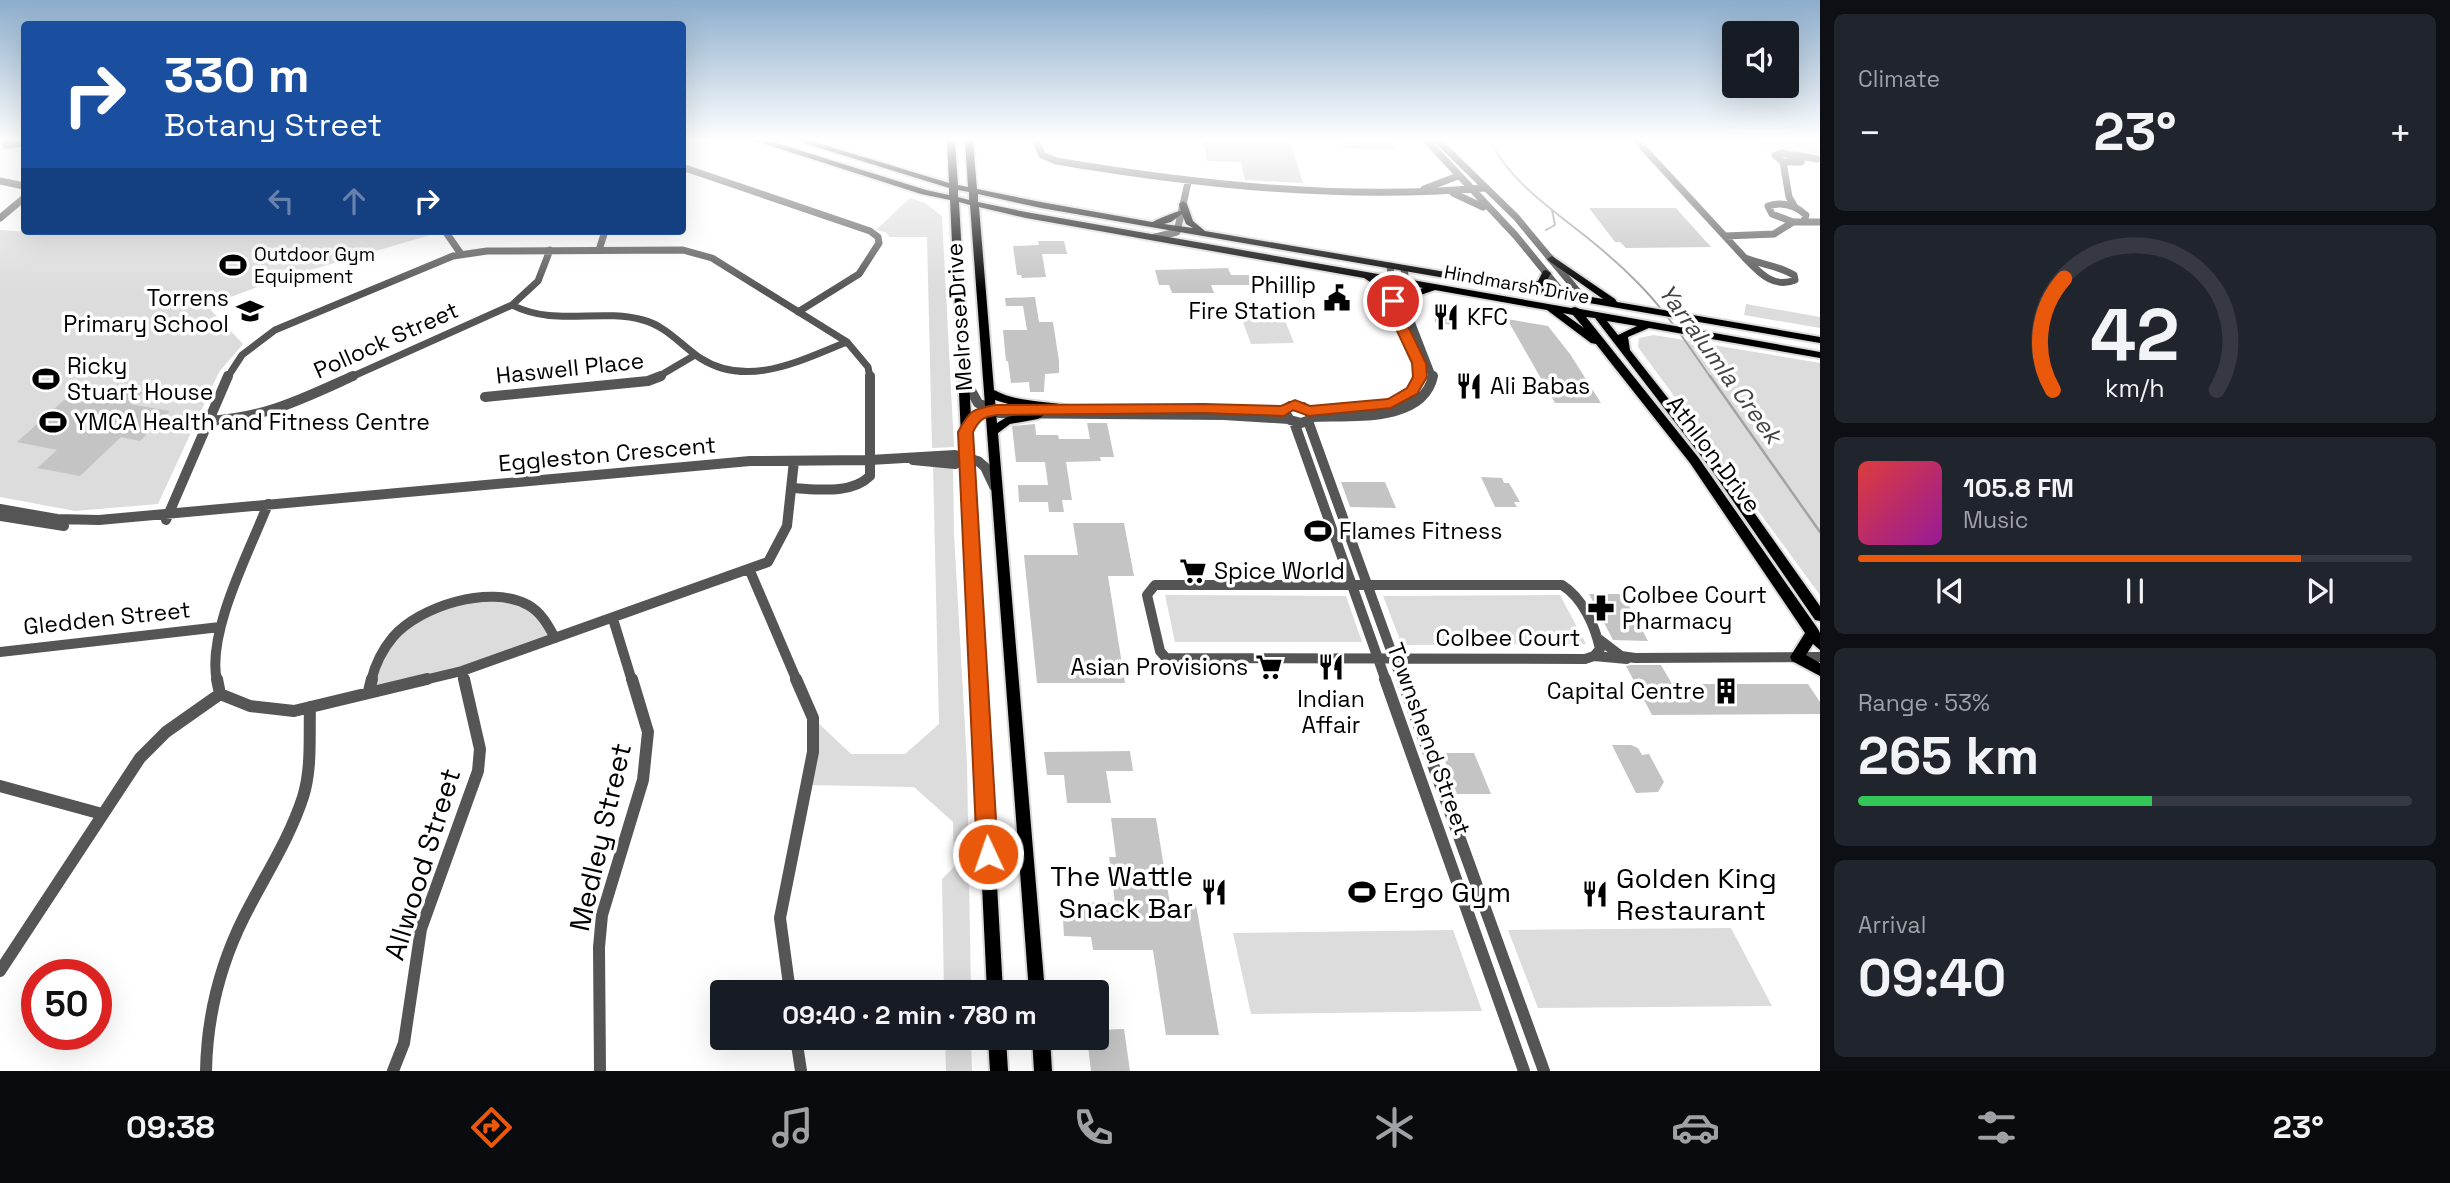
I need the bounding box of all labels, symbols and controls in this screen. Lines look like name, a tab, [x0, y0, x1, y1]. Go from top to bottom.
map controls	[1722, 21, 1799, 98]
button: sound	[1722, 21, 1799, 98]
text: 330 m	[164, 44, 310, 106]
icon: right	[49, 49, 140, 140]
text: Climate	[1858, 64, 1940, 94]
text: 23°	[2094, 99, 2177, 165]
text: Botany Street	[164, 105, 382, 145]
text: −	[1858, 109, 1882, 157]
text: +	[2388, 109, 2412, 157]
icon: left	[262, 182, 300, 220]
icon: ahead	[335, 182, 373, 220]
icon: right	[408, 182, 446, 220]
place label: Outdoor Gym Equipment	[254, 242, 375, 289]
street label: Melrose Drive	[939, 242, 979, 392]
sports icon: Outdoor Gym Equipment	[218, 250, 248, 280]
street label: Hindmarsh Drive	[1442, 259, 1592, 310]
place label: Phillip Fire Station	[1189, 270, 1316, 326]
pin	[1363, 271, 1423, 331]
water label: Yarralumla Creek	[1652, 278, 1791, 452]
icon: arrive	[1374, 282, 1412, 320]
place label: Torrens Primary School	[63, 283, 229, 339]
public building icon: Phillip Fire Station	[1322, 283, 1352, 313]
text: 42	[2090, 289, 2180, 382]
street label: Pollock Street	[309, 295, 463, 385]
school or university icon: Torrens Primary School	[235, 296, 265, 326]
restaurant icon: KFC	[1431, 302, 1461, 332]
place label: KFC	[1467, 302, 1508, 332]
street label: Haswell Place	[494, 345, 646, 391]
place label: Ricky Stuart House	[67, 351, 213, 407]
sports icon: Ricky Stuart House	[31, 364, 61, 394]
restaurant icon: Ali Babas	[1454, 371, 1484, 401]
place label: Ali Babas	[1490, 371, 1590, 401]
text: km/h	[2105, 372, 2165, 404]
street label: Athllon Drive	[1660, 389, 1768, 519]
sports icon: YMCA Health and Fitness Centre	[38, 407, 68, 437]
place label: YMCA Health and Fitness Centre	[74, 407, 430, 437]
street label: Eggleston Crescent	[497, 430, 717, 478]
text: 105.8 FM	[1963, 471, 2074, 505]
text: Music	[1963, 505, 2028, 535]
sports icon: Flames Fitness	[1303, 516, 1333, 546]
place label: Flames Fitness	[1339, 516, 1502, 546]
supermarket icon: Spice World	[1178, 556, 1208, 586]
place label: Spice World	[1214, 556, 1345, 586]
icon: previous	[1931, 572, 1969, 610]
icon: pause	[2116, 572, 2154, 610]
icon: next	[2301, 572, 2339, 610]
place label: Colbee Court Pharmacy	[1622, 580, 1767, 636]
pharmacy icon: Colbee Court Pharmacy	[1586, 593, 1616, 623]
street label: Gledden Street	[22, 594, 192, 642]
street label: Colbee Court	[1436, 623, 1580, 653]
street label: Townshend Street	[1380, 639, 1478, 839]
place label: Asian Provisions	[1070, 652, 1248, 682]
supermarket icon: Asian Provisions	[1254, 652, 1284, 682]
restaurant icon: Indian Affair	[1316, 652, 1346, 682]
place label: Capital Centre	[1547, 676, 1705, 706]
building icon: Capital Centre	[1711, 676, 1741, 706]
place label: Indian Affair	[1297, 684, 1365, 740]
text: Range · 53%	[1858, 688, 1990, 718]
text: 265 km	[1858, 723, 2039, 789]
street label: Medley Street	[561, 739, 639, 935]
street label: Allwood Street	[376, 764, 468, 964]
position arrow	[951, 817, 1025, 891]
place label: The Wattle Snack Bar	[1050, 858, 1193, 926]
place label: Golden King Restaurant	[1616, 860, 1777, 928]
place label: Ergo Gym	[1383, 874, 1511, 910]
restaurant icon: The Wattle Snack Bar	[1199, 877, 1229, 907]
sports icon: Ergo Gym	[1347, 877, 1377, 907]
restaurant icon: Golden King Restaurant	[1580, 879, 1610, 909]
text: Arrival	[1858, 910, 1926, 940]
text: 09:40	[1858, 945, 2006, 1011]
speed limit sign: 50	[21, 959, 112, 1050]
text: 09:40 · 2 min · 780 m	[782, 998, 1037, 1032]
icon: directions	[467, 1103, 516, 1152]
icon: music	[768, 1103, 817, 1152]
icon: phone	[1069, 1103, 1118, 1152]
icon: climate	[1370, 1103, 1419, 1152]
icon: car	[1671, 1103, 1720, 1152]
icon: filters	[1972, 1103, 2021, 1152]
text: 09:38	[126, 1107, 215, 1147]
text: 23°	[2273, 1107, 2324, 1147]

